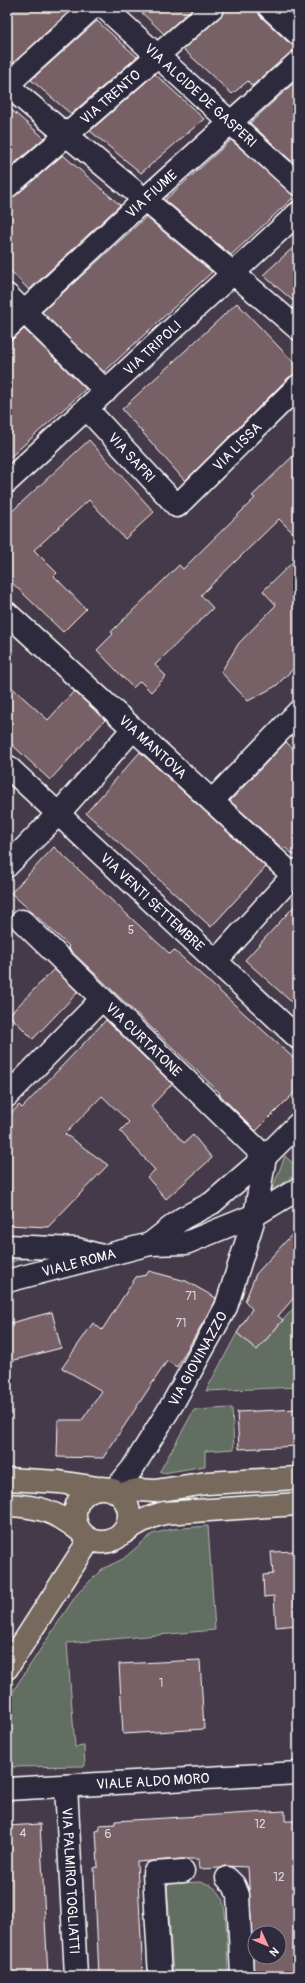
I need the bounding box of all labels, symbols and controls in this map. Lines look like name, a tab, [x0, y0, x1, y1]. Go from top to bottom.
street label: VIA ALCIDE DE GASPERI	[141, 40, 260, 151]
street label: VIA TRENTO	[77, 66, 144, 128]
street label: VIA FIUME	[122, 166, 180, 221]
street label: VIA TRIPOLI	[120, 317, 185, 379]
street label: VIA LISSA	[209, 419, 265, 474]
street label: VIA SAPRI	[105, 429, 159, 486]
street label: VIA MANTOVA	[115, 711, 190, 782]
street label: VIA VENTI SETTEMBRE	[97, 849, 208, 955]
house number: 5	[128, 923, 134, 938]
street label: VIA CURTATONE	[102, 999, 185, 1080]
street label: VIALE ROMA	[40, 1245, 117, 1280]
house number: 71	[185, 1289, 197, 1304]
street label: VIA GIOVINAZZO	[165, 1309, 231, 1409]
house number: 71	[175, 1316, 187, 1331]
house number: 1	[159, 1676, 163, 1691]
street label: VIALE ALDO MORO	[96, 1769, 210, 1793]
street label: VIA PALMIRO TOGLIATTI	[59, 1807, 83, 1955]
house number: 12	[254, 1817, 266, 1832]
house number: 4	[20, 1826, 27, 1841]
house number: 6	[105, 1827, 112, 1842]
house number: 12	[273, 1870, 285, 1885]
north arrow	[247, 1925, 287, 1965]
text: N	[266, 1944, 281, 1959]

